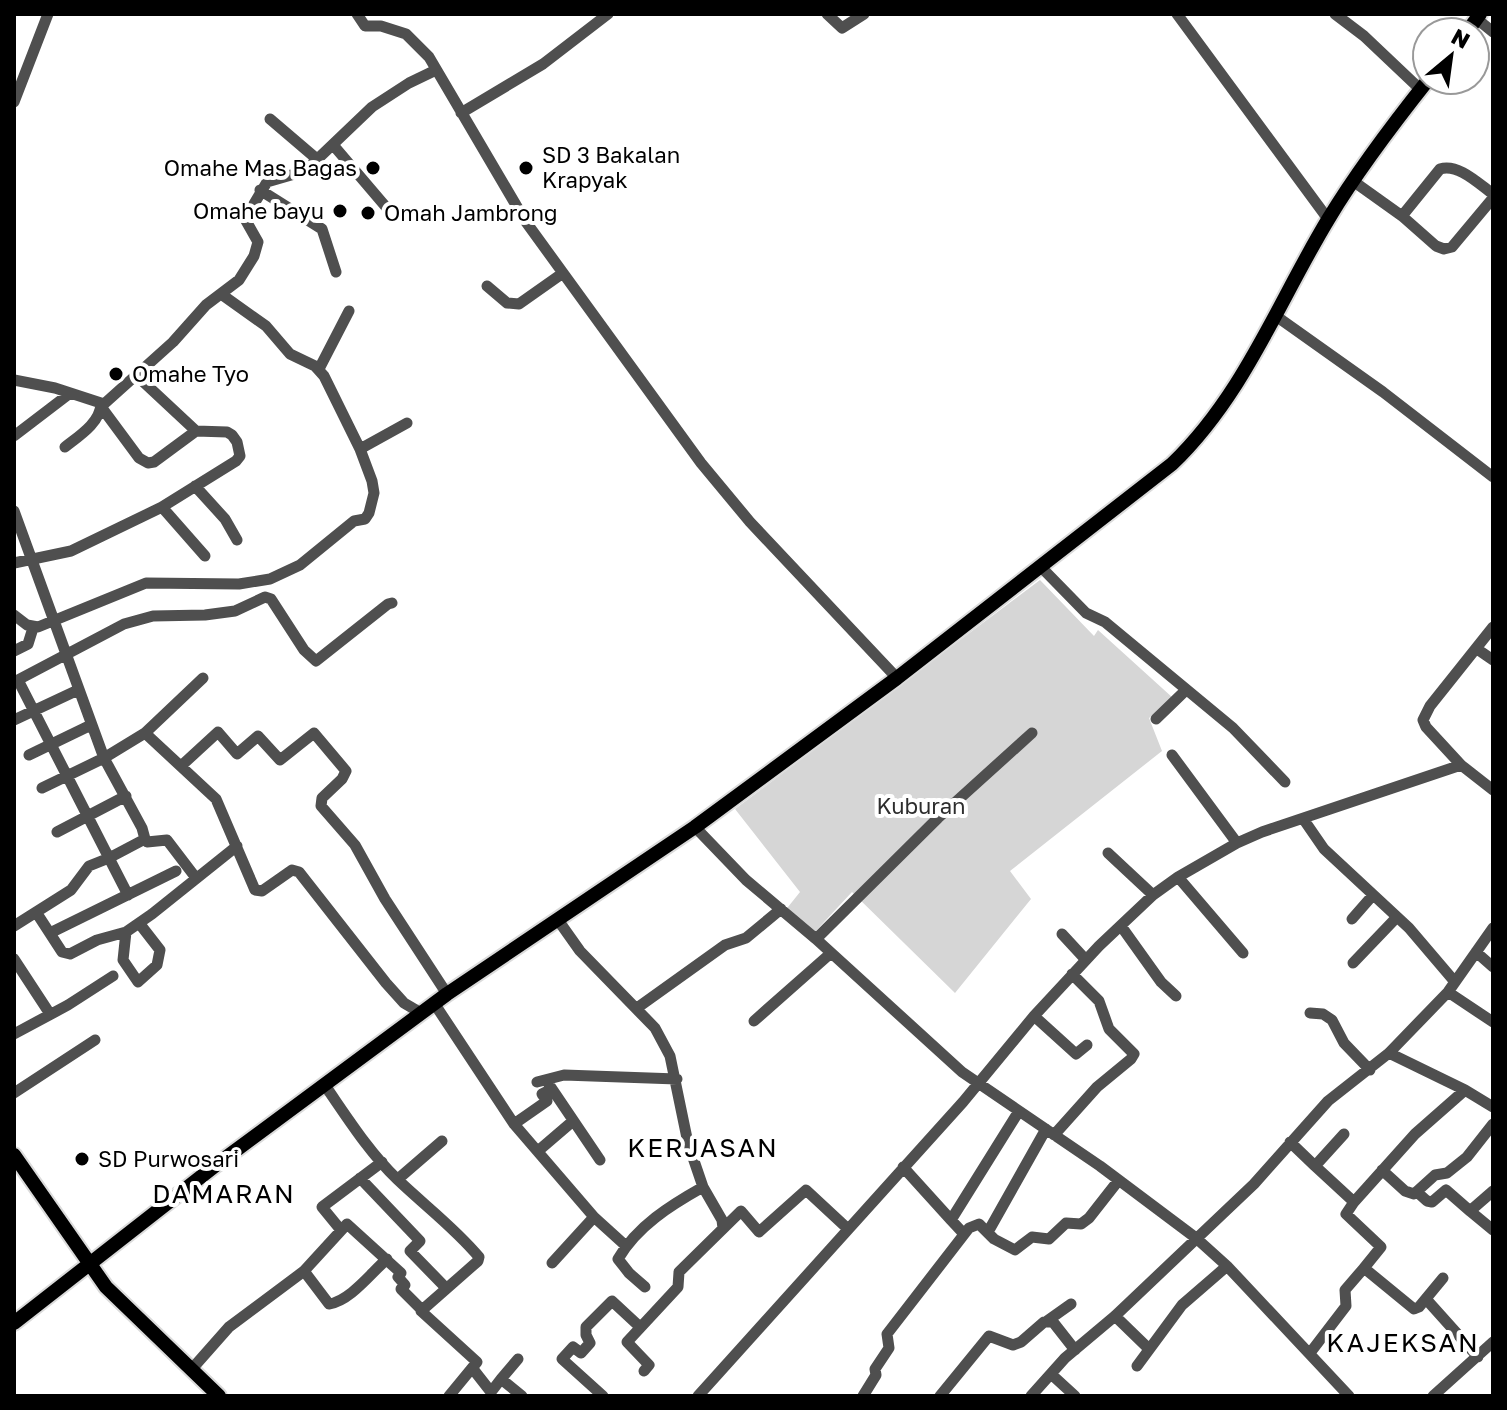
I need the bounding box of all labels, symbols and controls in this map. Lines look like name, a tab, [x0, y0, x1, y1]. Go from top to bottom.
north arrow	[1411, 16, 1491, 96]
text: N	[1447, 22, 1475, 54]
place label: SD 3 Bakalan Krapyak	[542, 141, 680, 193]
place label: Omahe Mas Bagas	[164, 154, 357, 181]
marker: Omahe Mas Bagas	[364, 159, 382, 177]
marker: SD 3 Bakalan Krapyak	[517, 159, 535, 177]
place label: Omahe bayu	[193, 197, 324, 224]
place label: Omah Jambrong	[384, 199, 557, 226]
marker: Omahe bayu	[331, 202, 349, 220]
marker: Omah Jambrong	[359, 204, 377, 222]
place label: Omahe Tyo	[132, 360, 249, 387]
marker: Omahe Tyo	[107, 365, 125, 383]
park label: Kuburan	[876, 792, 966, 819]
district label: KERJASAN	[627, 1132, 779, 1163]
place label: SD Purwosari	[98, 1145, 239, 1172]
marker: SD Purwosari	[73, 1150, 91, 1168]
district label: DAMARAN	[152, 1178, 296, 1209]
district label: KAJEKSAN	[1326, 1327, 1480, 1358]

